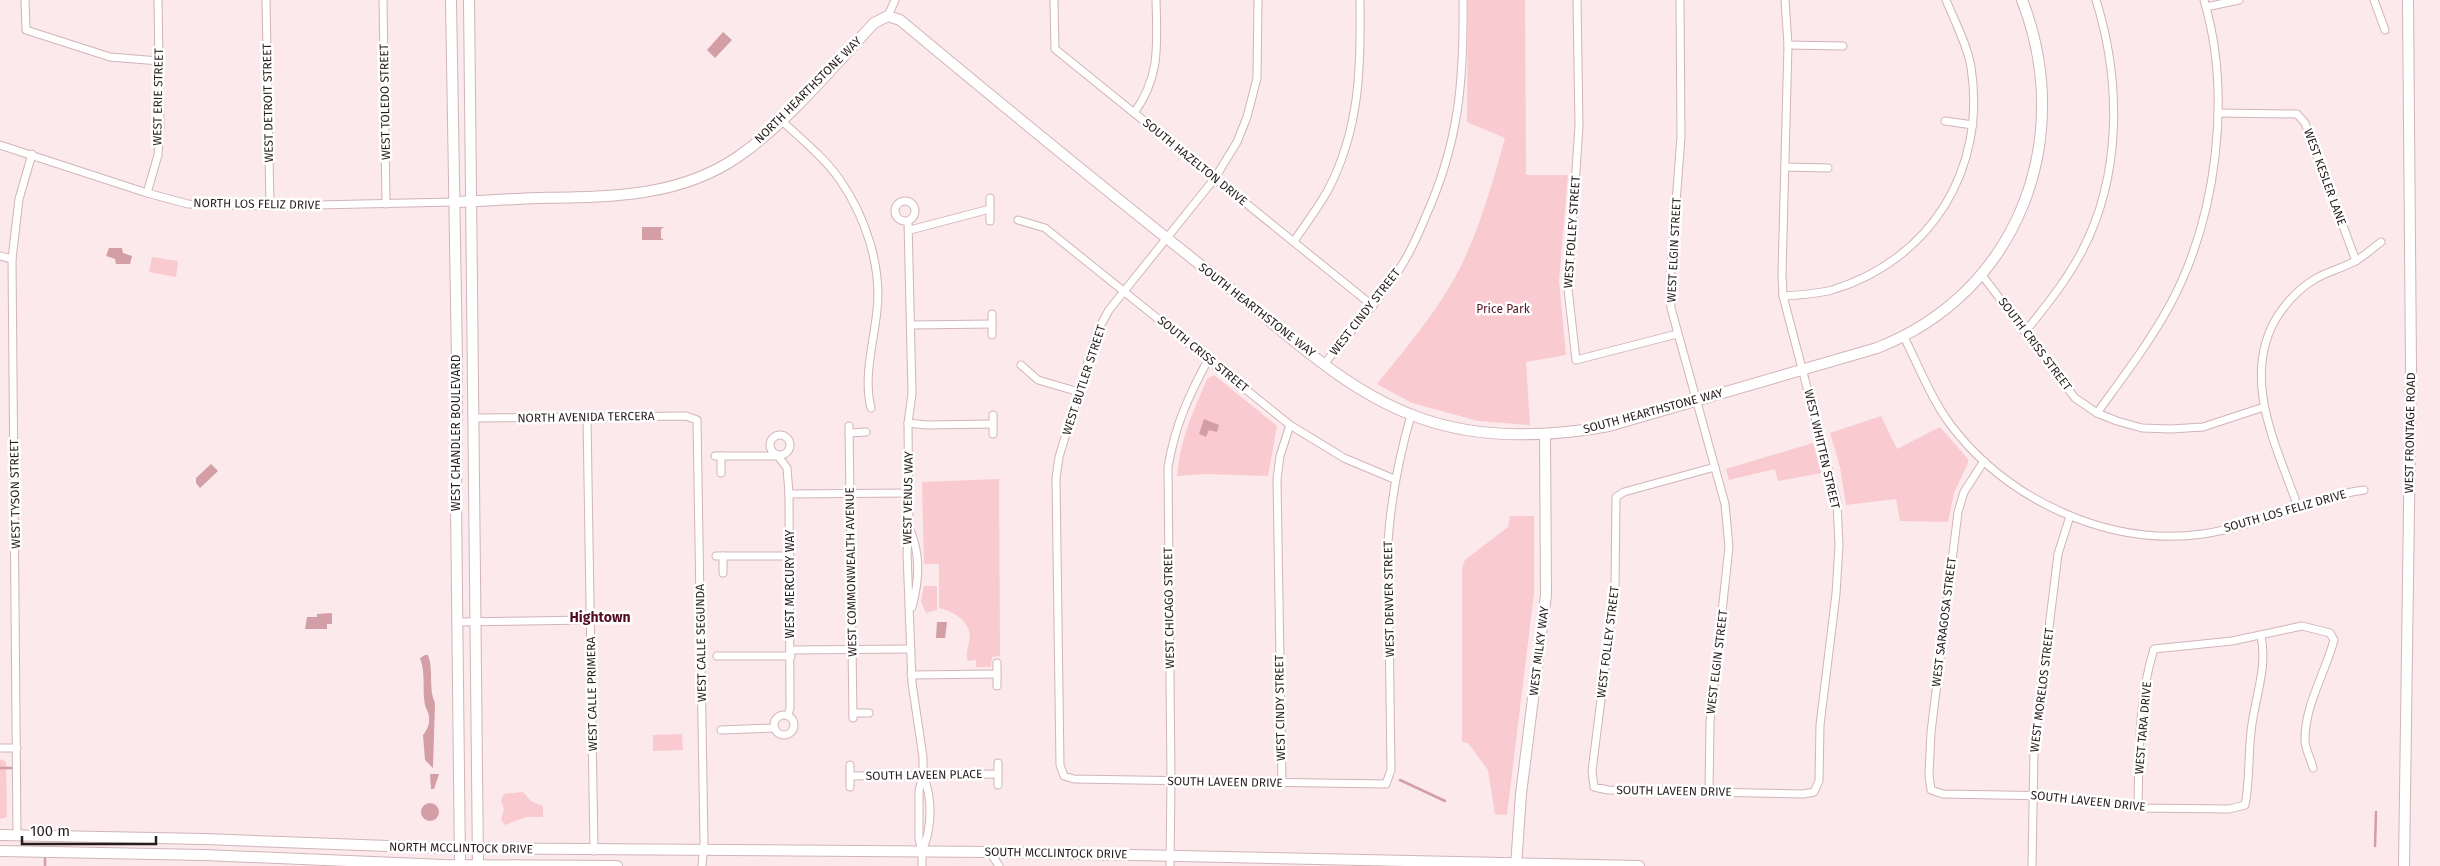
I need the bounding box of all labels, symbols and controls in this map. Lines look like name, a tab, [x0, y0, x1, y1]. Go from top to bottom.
street label: NORTH HEARTHSTONE WAY	[752, 34, 864, 146]
street label: WEST DETROIT STREET	[260, 42, 276, 163]
street label: WEST TOLEDO STREET	[377, 43, 393, 160]
street label: WEST ERIE STREET	[150, 47, 166, 146]
street label: SOUTH HAZELTON DRIVE	[1140, 116, 1250, 208]
street label: WEST KESLER LANE	[2301, 127, 2349, 227]
street label: WEST FOLLEY STREET	[1561, 174, 1583, 289]
street label: NORTH LOS FELIZ DRIVE	[193, 196, 321, 212]
street label: WEST ELGIN STREET	[1664, 196, 1684, 303]
street label: SOUTH HEARTHSTONE WAY	[1196, 260, 1318, 360]
street label: WEST CINDY STREET	[1327, 265, 1404, 358]
street label: SOUTH CRISS STREET	[1995, 295, 2075, 394]
park label: Price Park	[1476, 302, 1531, 316]
street label: SOUTH CRISS STREET	[1155, 313, 1252, 395]
street label: WEST BUTLER STREET	[1060, 322, 1109, 437]
street label: WEST CHANDLER BOULEVARD	[449, 354, 463, 511]
street label: WEST FRONTAGE ROAD	[2402, 372, 2418, 494]
street label: SOUTH HEARTHSTONE WAY	[1582, 385, 1725, 436]
street label: WEST WHITTEN STREET	[1801, 388, 1843, 511]
street label: NORTH AVENIDA TERCERA	[517, 409, 655, 425]
street label: WEST TYSON STREET	[7, 438, 23, 549]
street label: WEST VENUS WAY	[900, 451, 916, 545]
street label: WEST COMMONWEALTH AVENUE	[843, 487, 859, 657]
street label: SOUTH LOS FELIZ DRIVE	[2222, 487, 2348, 535]
street label: WEST MERCURY WAY	[783, 529, 797, 638]
street label: WEST DENVER STREET	[1381, 540, 1397, 657]
street label: WEST CHICAGO STREET	[1161, 546, 1177, 669]
street label: WEST SARAGOSA STREET	[1929, 556, 1959, 688]
street label: WEST CALLE SEGUNDA	[693, 584, 709, 702]
street label: WEST FOLLEY STREET	[1594, 584, 1622, 699]
street label: WEST MILKY WAY	[1527, 605, 1552, 697]
street label: WEST ELGIN STREET	[1704, 608, 1730, 715]
district label: Hightown	[570, 609, 630, 626]
street label: WEST MORELOS STREET	[2027, 626, 2057, 753]
street label: WEST CALLE PRIMERA	[584, 636, 600, 751]
street label: WEST CINDY STREET	[1272, 654, 1288, 761]
street label: WEST TARA DRIVE	[2132, 681, 2154, 775]
street label: SOUTH LAVEEN PLACE	[866, 767, 982, 783]
street label: SOUTH LAVEEN DRIVE	[1167, 774, 1283, 790]
street label: SOUTH LAVEEN DRIVE	[1616, 783, 1732, 799]
street label: SOUTH LAVEEN DRIVE	[2030, 788, 2146, 814]
scale bar	[22, 814, 156, 846]
text: 100 m	[30, 822, 70, 840]
street label: NORTH MCCLINTOCK DRIVE	[389, 840, 533, 856]
street label: SOUTH MCCLINTOCK DRIVE	[984, 845, 1128, 861]

